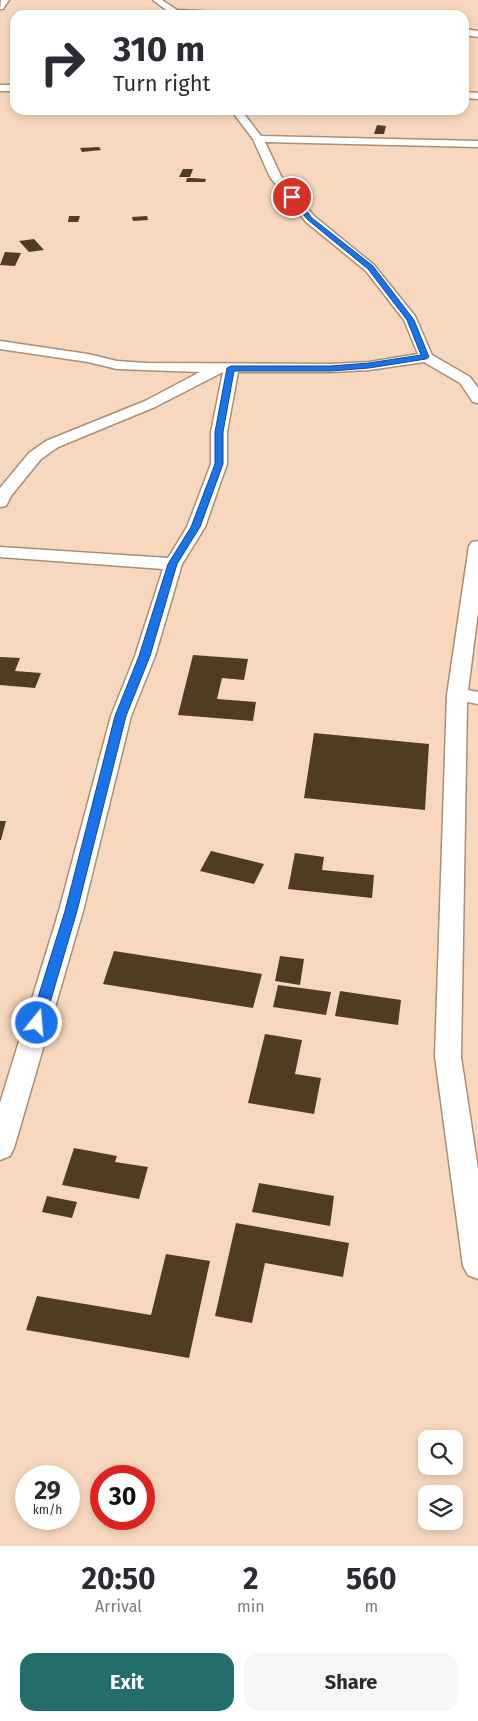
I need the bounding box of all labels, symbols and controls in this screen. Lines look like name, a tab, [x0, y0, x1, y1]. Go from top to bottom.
text: 310 m	[113, 28, 205, 70]
icon: right	[30, 30, 95, 95]
text: Turn right	[113, 70, 210, 97]
pin	[271, 176, 313, 218]
icon: arrive	[278, 183, 306, 211]
position arrow	[10, 996, 62, 1048]
map controls	[418, 1430, 463, 1530]
button: search	[418, 1430, 463, 1475]
speed limit sign: 30	[90, 1465, 155, 1530]
text: 29	[34, 1476, 61, 1506]
button: layers	[418, 1485, 463, 1530]
text: km/h	[33, 1503, 62, 1517]
text: 20:50	[81, 1561, 156, 1597]
text: 2	[243, 1561, 259, 1597]
text: 560	[346, 1561, 397, 1597]
text: Arrival	[95, 1597, 142, 1616]
text: min	[237, 1597, 265, 1616]
text: m	[364, 1597, 378, 1616]
button: Exit	[20, 1653, 234, 1711]
button: Share	[244, 1653, 458, 1711]

